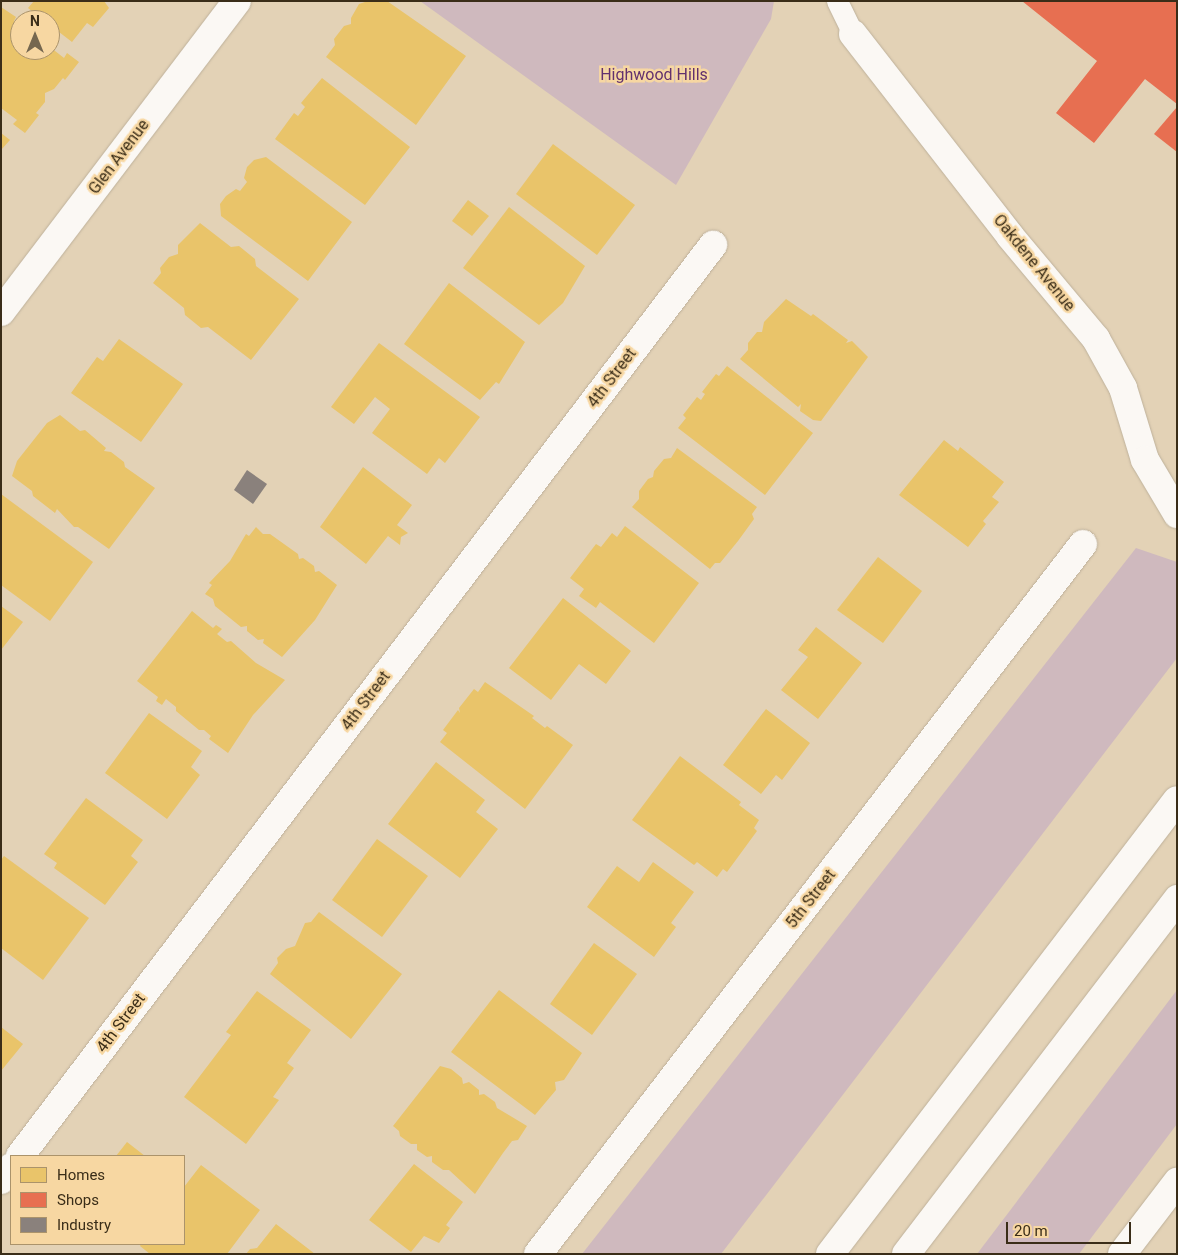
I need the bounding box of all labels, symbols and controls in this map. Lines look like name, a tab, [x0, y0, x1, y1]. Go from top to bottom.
north arrow	[10, 10, 60, 60]
text: N	[30, 13, 40, 29]
park label: Highwood Hills	[600, 65, 708, 85]
street label: Glen Avenue	[85, 116, 153, 198]
street label: Oakdene Avenue	[989, 211, 1079, 315]
street label: 4th Street	[584, 345, 640, 411]
street label: 4th Street	[338, 668, 394, 734]
street label: 5th Street	[782, 866, 840, 932]
street label: 4th Street	[93, 990, 149, 1056]
legend	[10, 1155, 185, 1245]
text: Homes	[57, 1166, 105, 1184]
text: Shops	[57, 1191, 99, 1209]
scale bar	[1008, 1212, 1133, 1244]
text: Industry	[57, 1216, 111, 1234]
text: 20 m	[1014, 1222, 1048, 1240]

